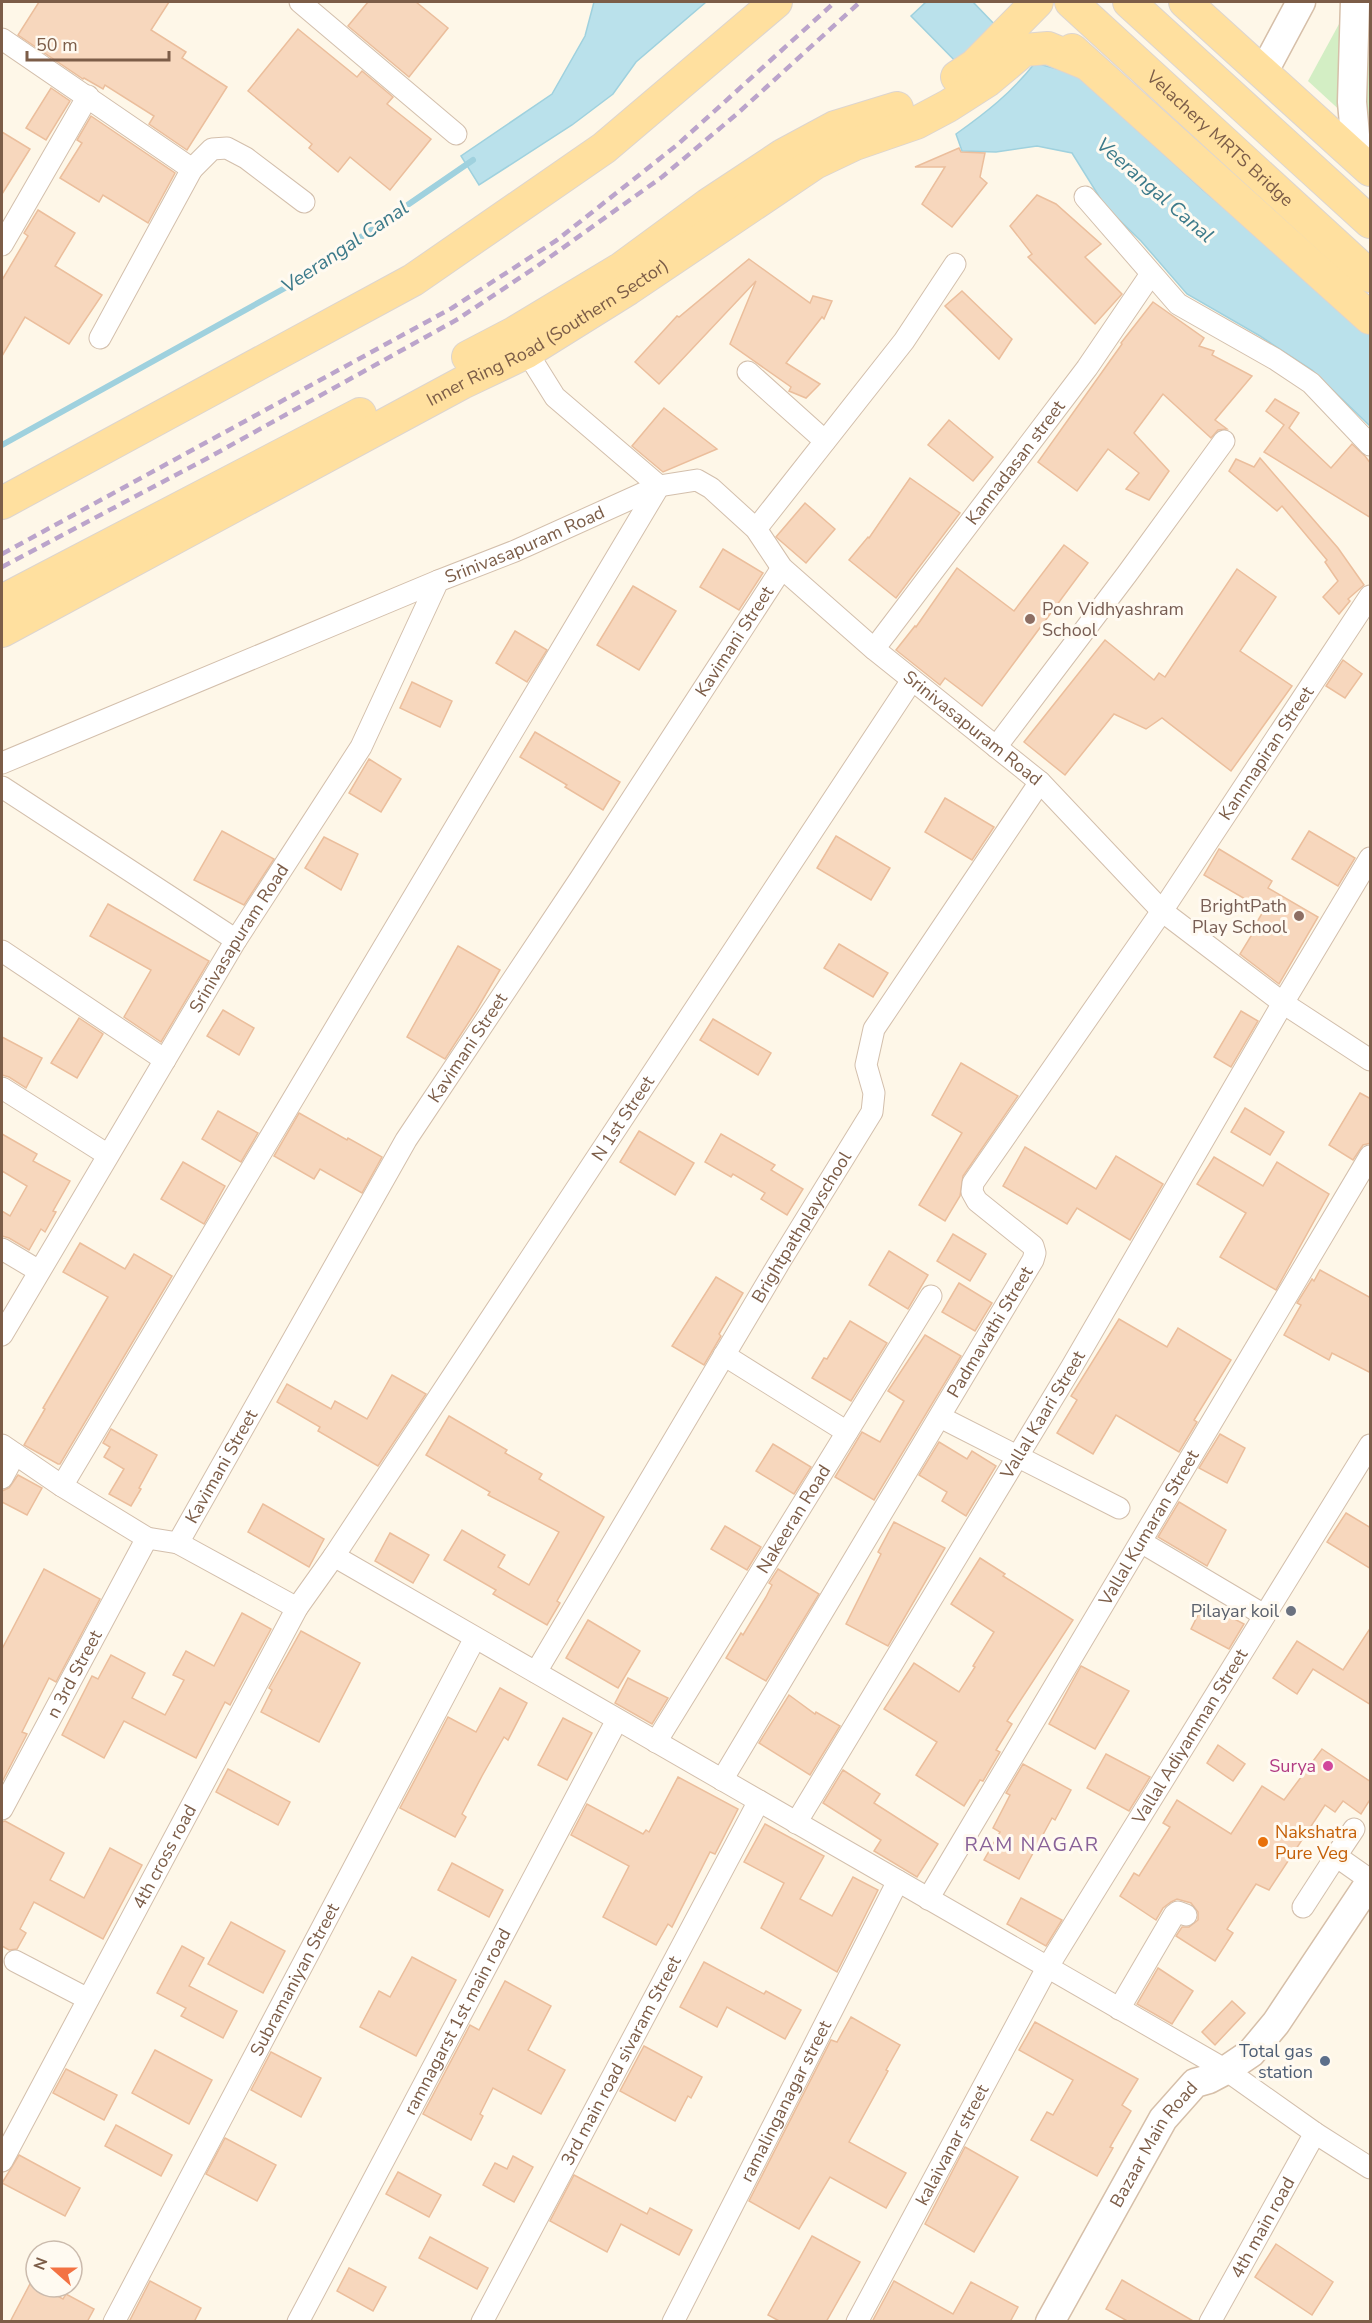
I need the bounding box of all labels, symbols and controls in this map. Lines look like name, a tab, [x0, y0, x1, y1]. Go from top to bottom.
scale bar	[27, 24, 170, 62]
text: 50 m	[36, 33, 78, 57]
street label: Velachery MRTS Bridge	[1140, 64, 1299, 212]
water label: Veerangal Canal	[1090, 131, 1220, 249]
water label: Veerangal Canal	[276, 194, 414, 300]
street label: Inner Ring Road (Southern Sector)	[422, 253, 673, 412]
street label: Kannadasan street	[960, 395, 1071, 530]
street label: Srinivasapuram Road	[441, 500, 608, 589]
street label: Kavimani Street	[690, 581, 779, 701]
place label: Pon Vidhyashram School	[1042, 597, 1184, 642]
marker: Pon Vidhyashram School	[1023, 612, 1037, 626]
street label: Srinivasapuram Road	[898, 665, 1047, 791]
street label: Kannnapiran Street	[1213, 681, 1320, 825]
street label: Srinivasapuram Road	[183, 859, 294, 1017]
place label: BrightPath Play School	[1192, 894, 1288, 939]
marker: BrightPath Play School	[1292, 909, 1306, 923]
street label: Kavimani Street	[422, 987, 513, 1107]
street label: N 1st Street	[586, 1070, 660, 1166]
street label: Brightpathplayschool	[746, 1146, 857, 1307]
street label: Padmavathi Street	[941, 1261, 1039, 1402]
street label: Vallal Kaari Street	[994, 1346, 1091, 1484]
street label: Kavimani Street	[180, 1404, 263, 1528]
street label: Vallal Kumaran Street	[1093, 1445, 1205, 1611]
street label: Nakeeran Road	[751, 1460, 836, 1578]
place label: Pilayar koil	[1191, 1599, 1280, 1623]
marker: Pilayar koil	[1284, 1604, 1298, 1618]
street label: n 3rd Street	[41, 1625, 108, 1722]
street label: Vallal Adiyamman Street	[1126, 1644, 1254, 1829]
place label: Surya	[1269, 1754, 1316, 1778]
marker: Surya	[1321, 1759, 1335, 1773]
street label: 4th cross road	[127, 1800, 202, 1913]
place label: Nakshatra Pure Veg	[1275, 1820, 1357, 1865]
district label: RAM NAGAR	[964, 1831, 1100, 1858]
marker: Nakshatra Pure Veg	[1256, 1835, 1270, 1849]
street label: Subramaniyan Street	[244, 1899, 345, 2060]
street label: ramnagarst 1st main road	[398, 1924, 516, 2119]
street label: 3rd main road sivaram Street	[555, 1951, 687, 2170]
street label: ramalinganagar street	[734, 2016, 837, 2186]
place label: Total gas station	[1239, 2039, 1313, 2084]
marker: Total gas station	[1318, 2054, 1332, 2068]
street label: Bazaar Main Road	[1104, 2076, 1203, 2212]
street label: kalaivanar street	[910, 2080, 995, 2209]
street label: 4th main road	[1225, 2173, 1300, 2283]
north arrow	[24, 2239, 84, 2299]
text: N	[29, 2254, 53, 2274]

